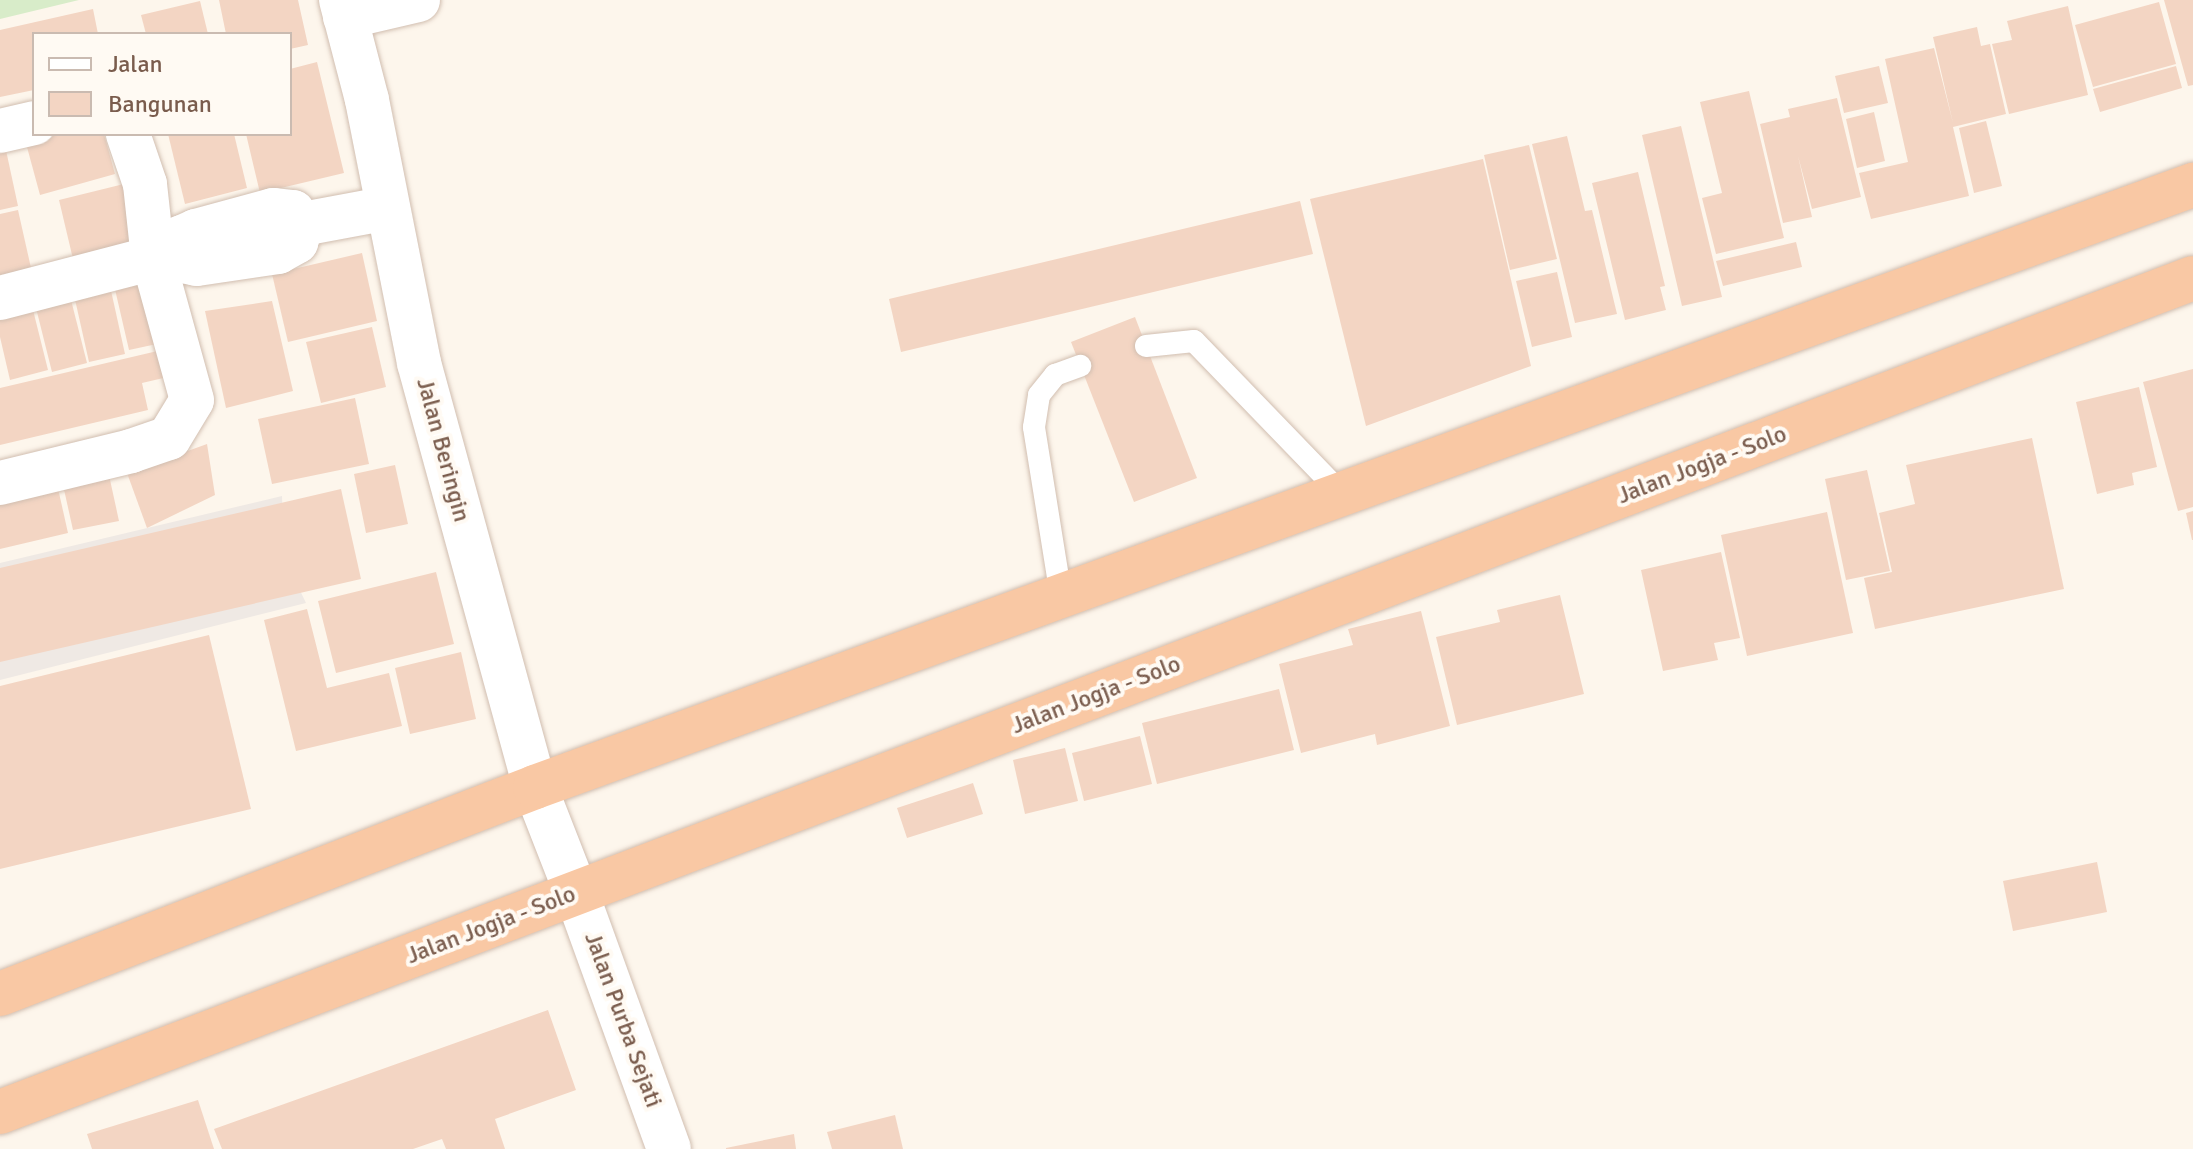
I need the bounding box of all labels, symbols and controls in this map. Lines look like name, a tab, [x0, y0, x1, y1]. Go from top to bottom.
legend	[32, 32, 292, 136]
text: Jalan	[108, 49, 163, 79]
text: Bangunan	[108, 89, 212, 119]
street label: Jalan Beringin	[410, 375, 476, 525]
street label: Jalan Jogja - Solo	[1613, 420, 1791, 510]
street label: Jalan Jogja - Solo	[1007, 650, 1185, 740]
street label: Jalan Jogja - Solo	[402, 880, 580, 970]
street label: Jalan Purba Sejati	[578, 928, 668, 1112]

